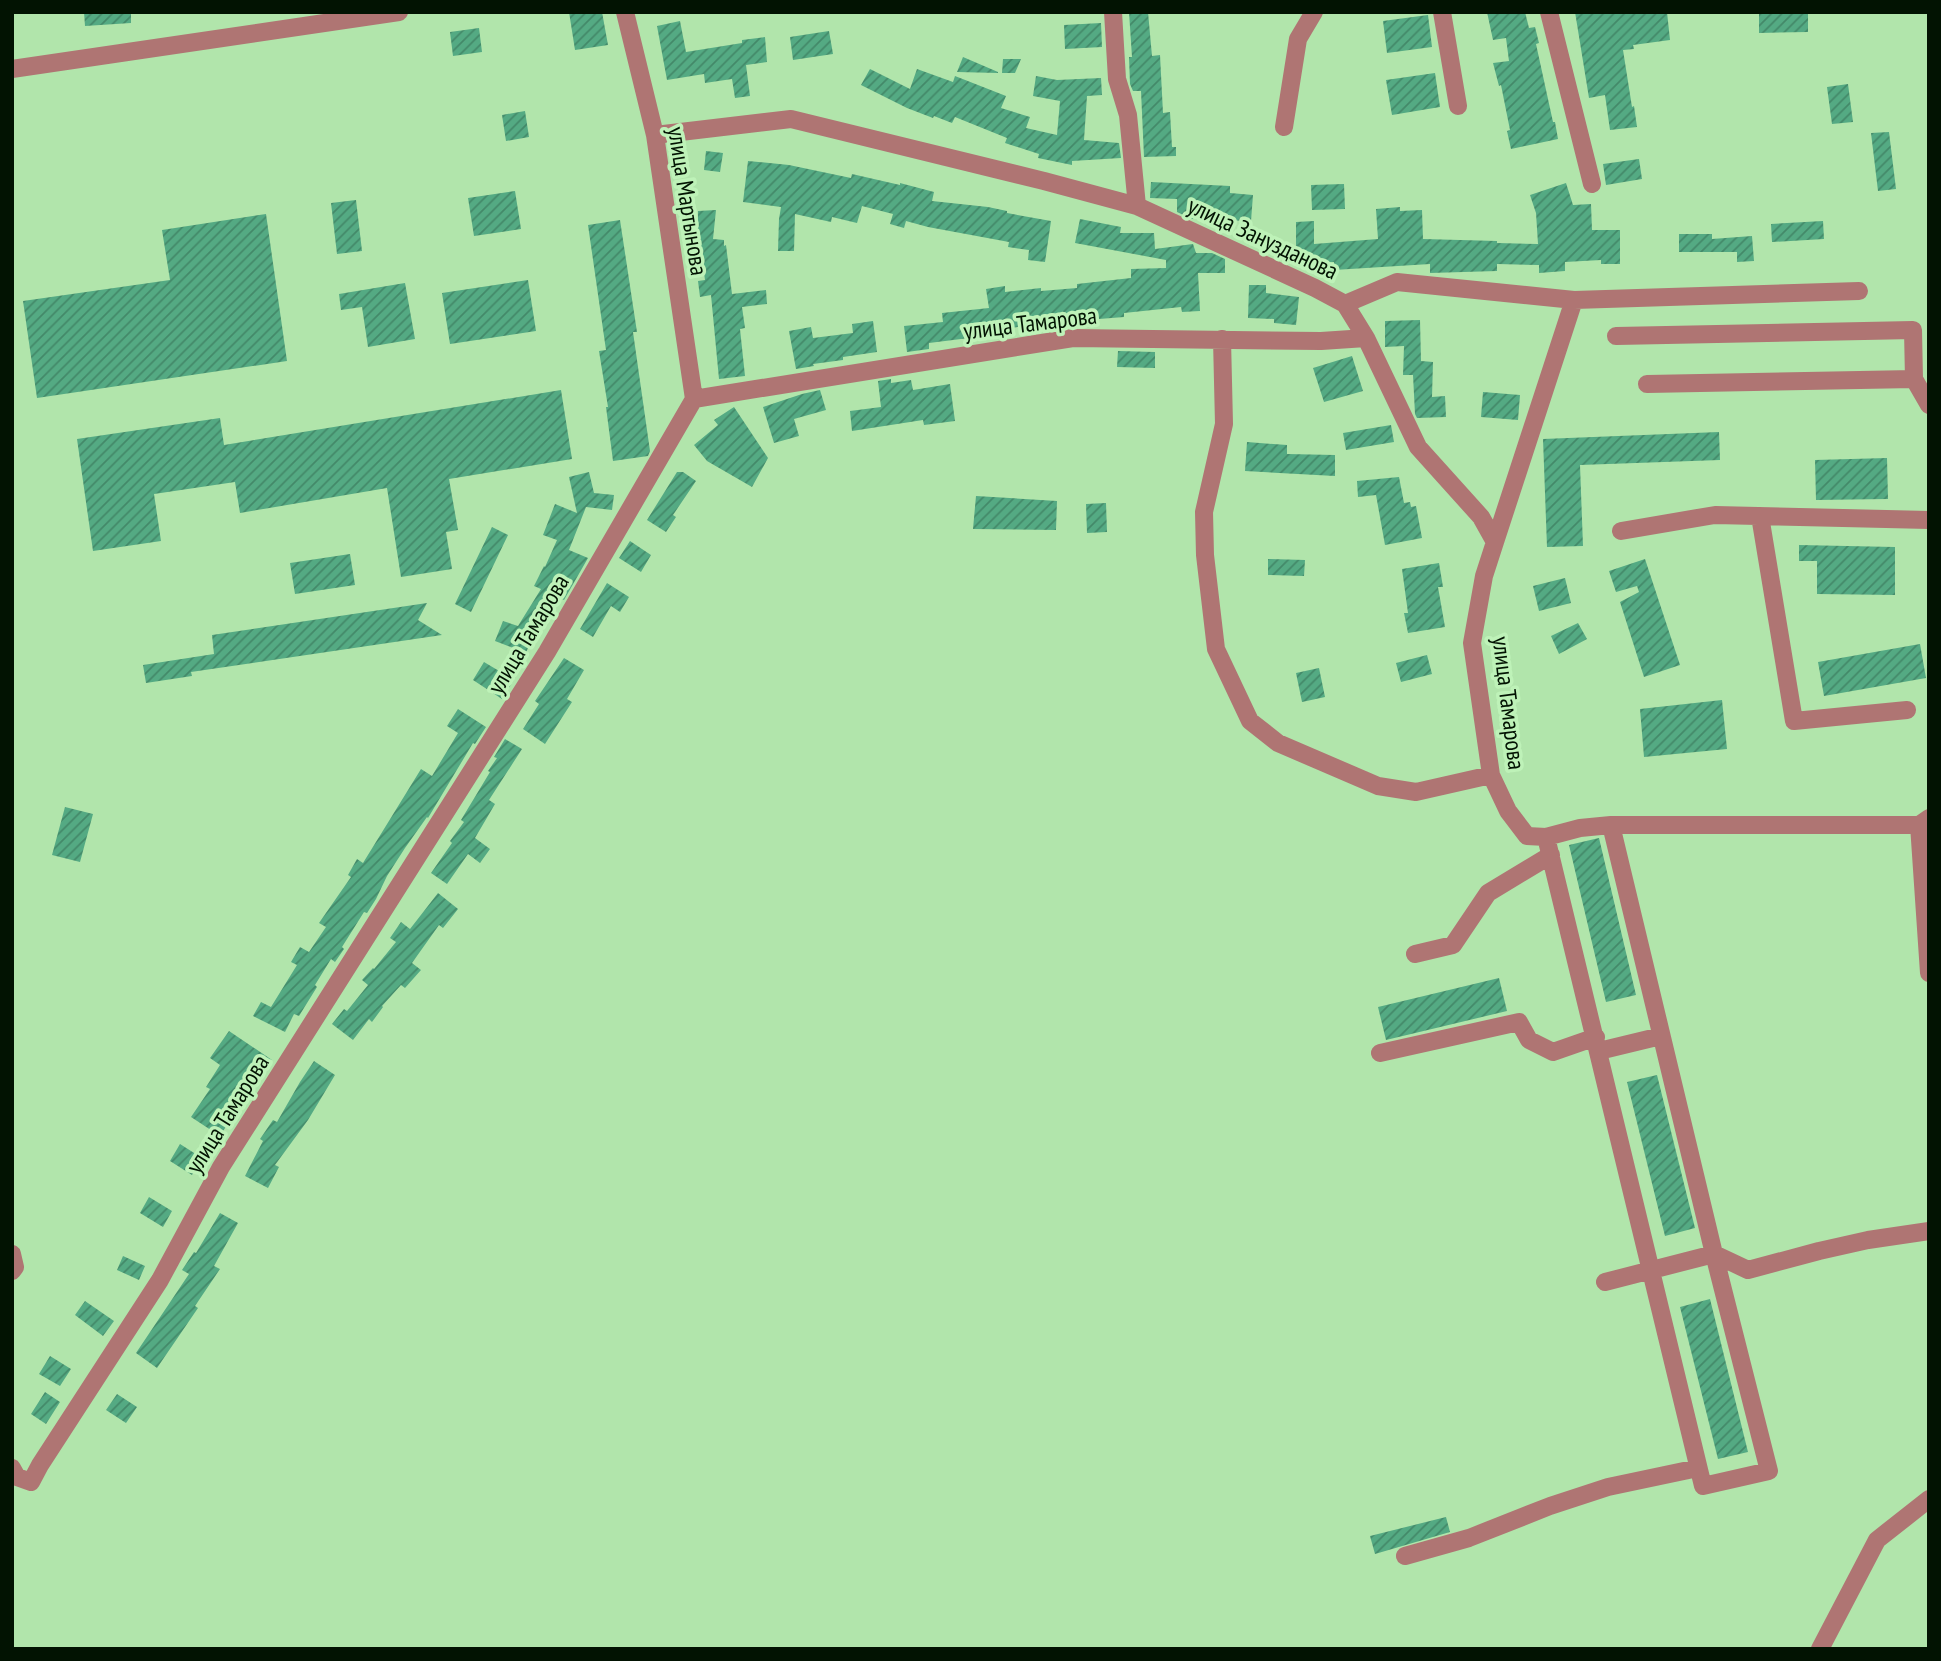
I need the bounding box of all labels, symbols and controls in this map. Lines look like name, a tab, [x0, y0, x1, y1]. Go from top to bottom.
street label: улица Мартынова	[661, 124, 715, 278]
street label: улица Занузданова	[1183, 190, 1343, 286]
street label: улица Тамарова	[962, 299, 1098, 347]
street label: улица Тамарова	[480, 569, 576, 699]
street label: улица Тамарова	[1485, 635, 1533, 771]
street label: улица Тамарова	[178, 1049, 276, 1179]

